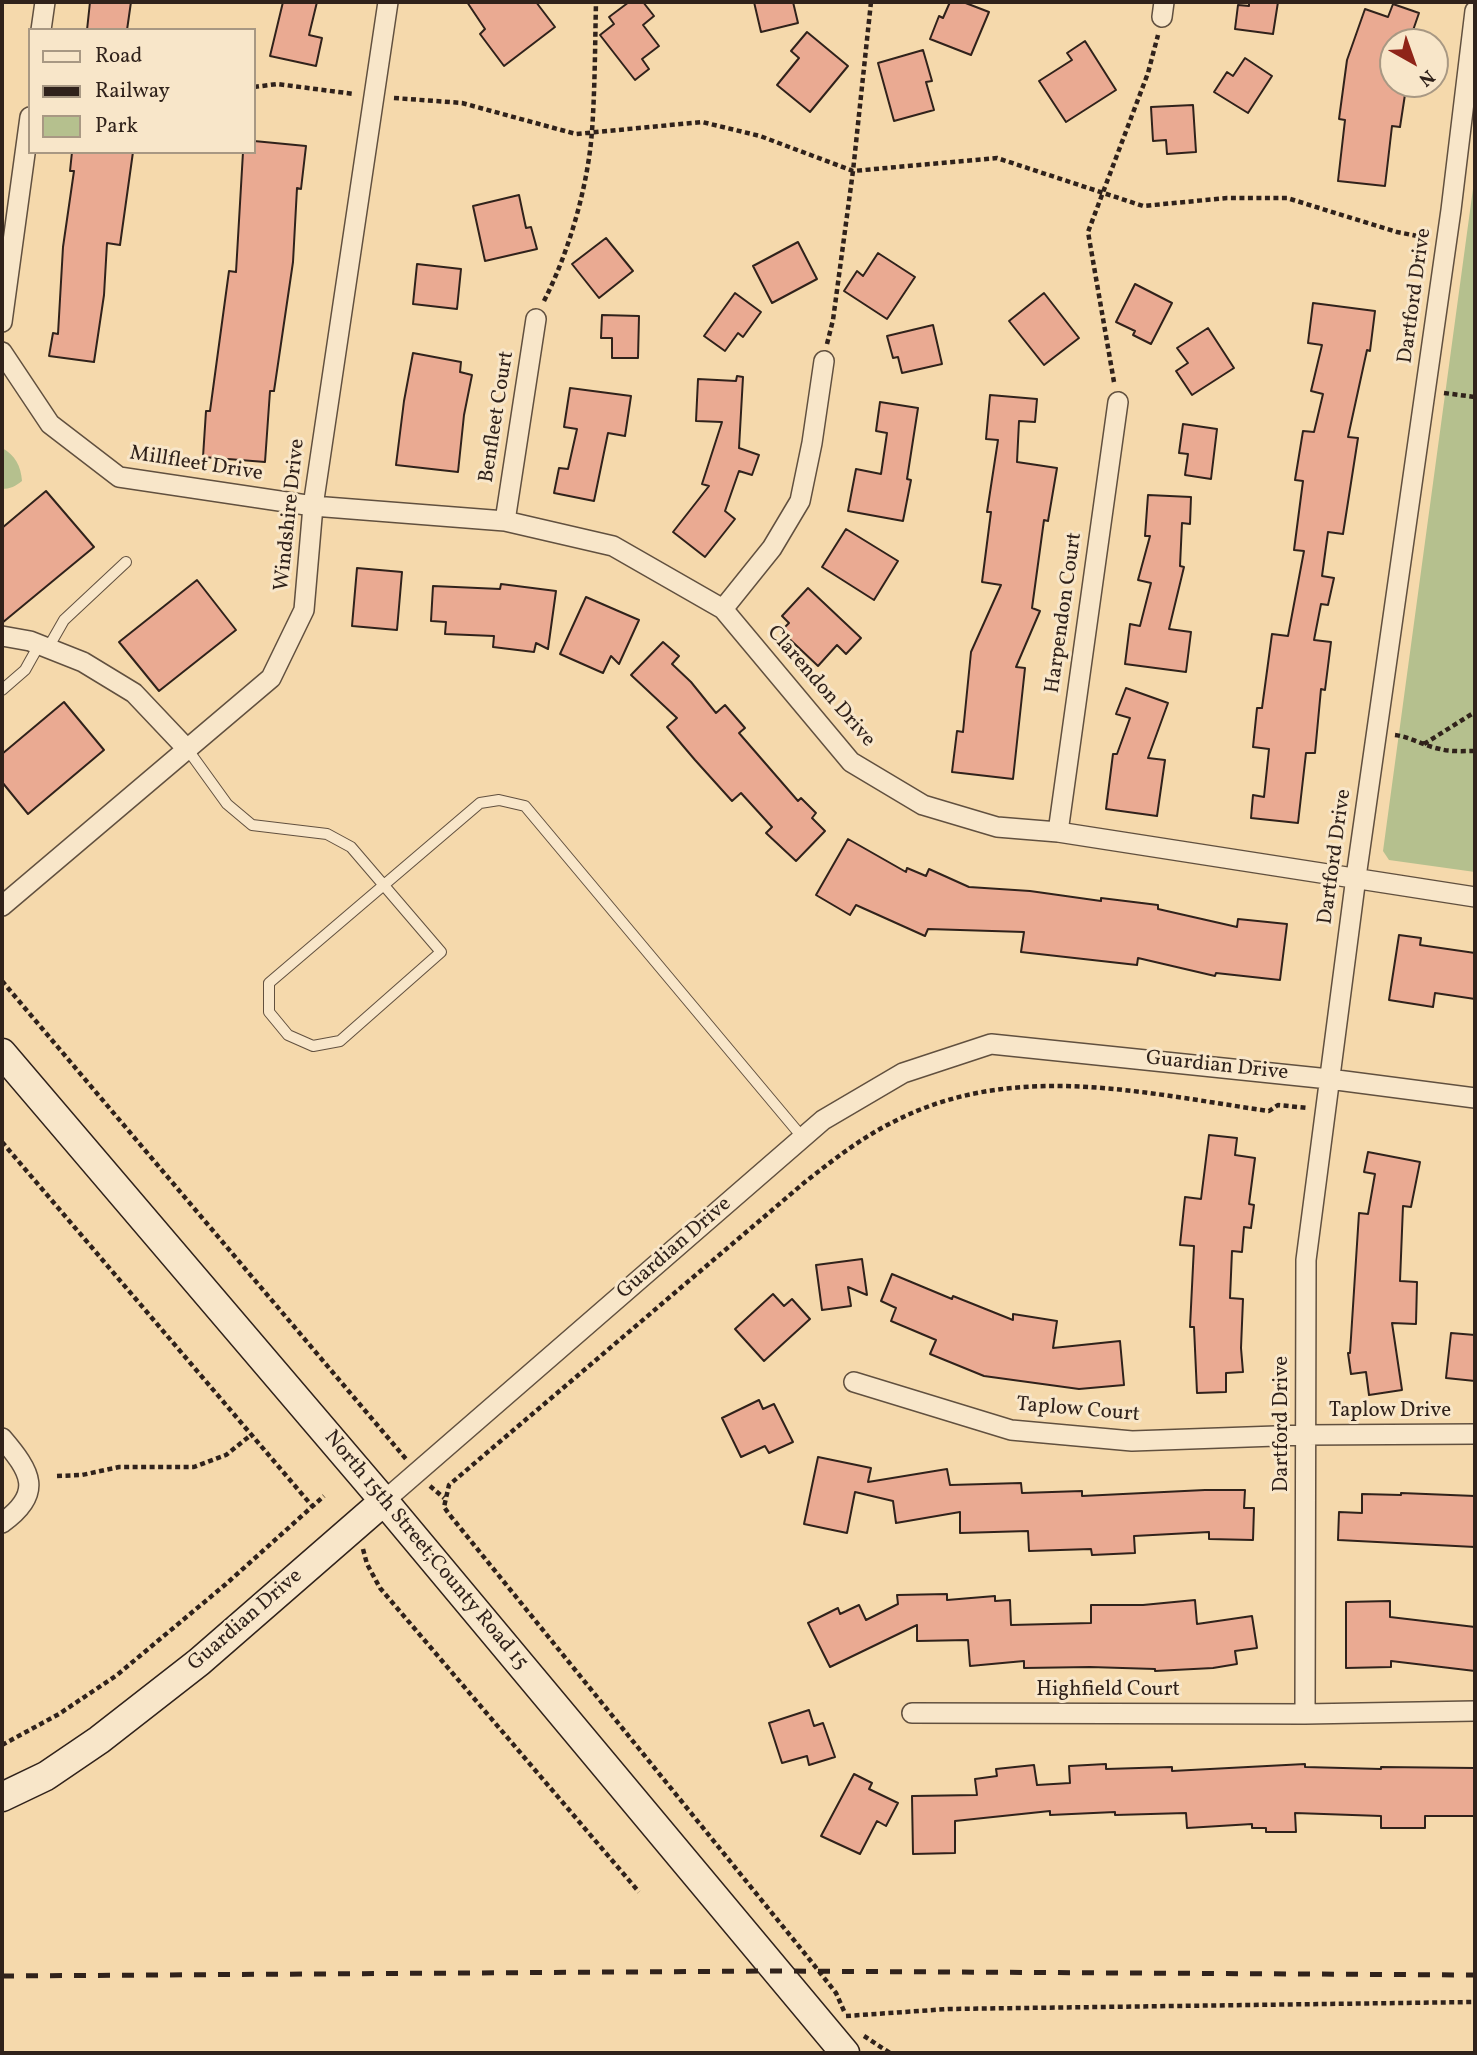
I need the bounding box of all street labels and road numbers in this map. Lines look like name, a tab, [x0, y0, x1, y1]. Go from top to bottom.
street label: Dartford Drive	[1394, 227, 1438, 365]
street label: Benfleet Court	[475, 349, 521, 485]
street label: Windshire Drive	[270, 438, 312, 592]
street label: Millfleet Drive	[128, 442, 264, 488]
street label: Harpendon Court	[1041, 531, 1089, 695]
street label: Clarendon Drive	[760, 621, 880, 753]
street label: Dartford Drive	[1314, 788, 1358, 926]
street label: Guardian Drive	[1145, 1047, 1289, 1087]
street label: Guardian Drive	[613, 1193, 737, 1305]
street label: Dartford Drive	[1270, 1356, 1296, 1492]
street label: Taplow Court	[1015, 1393, 1141, 1429]
street label: Taplow Drive	[1329, 1399, 1451, 1425]
street label: North 15th Street;County Road 15	[317, 1426, 533, 1676]
street label: Guardian Drive	[184, 1565, 308, 1677]
street label: Highfield Court	[1036, 1678, 1180, 1704]

